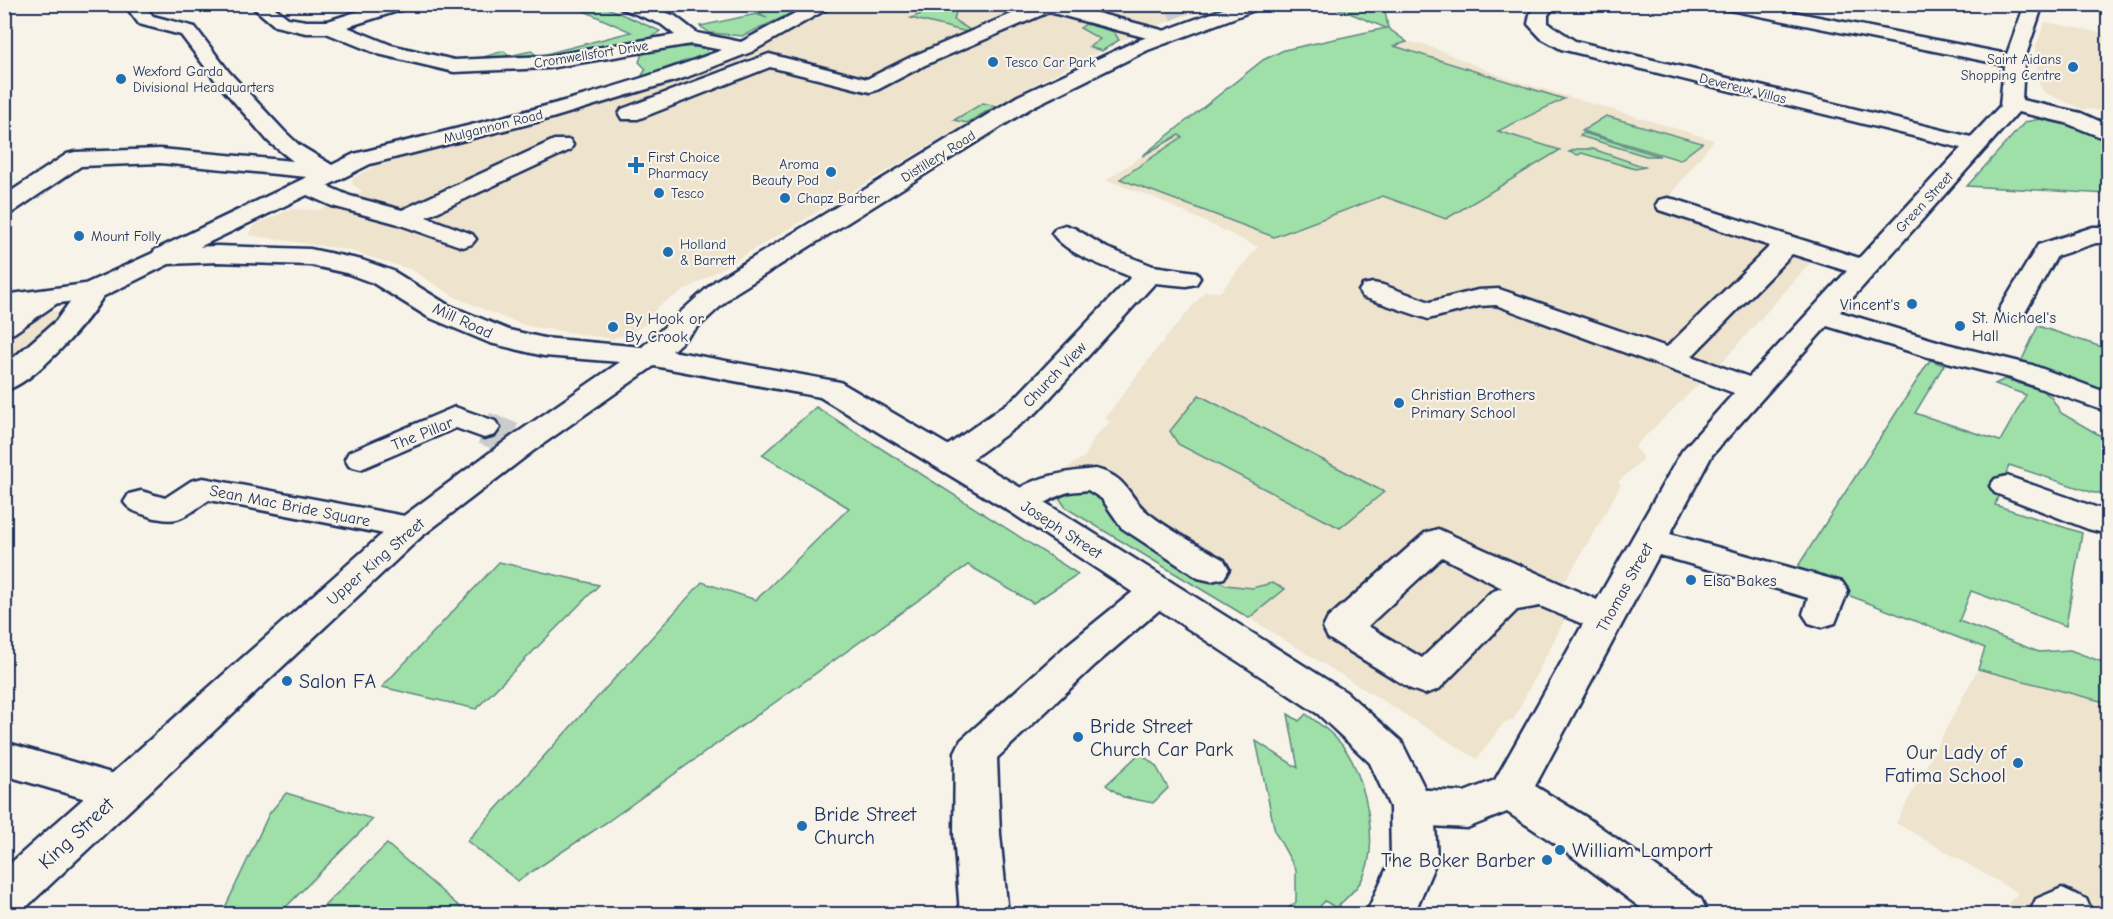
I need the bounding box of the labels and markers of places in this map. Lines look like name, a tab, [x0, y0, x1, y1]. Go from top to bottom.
place label: Saint Aidans Shopping Centre	[1961, 51, 2061, 84]
place label: Tesco Car Park	[1005, 54, 1096, 71]
marker: Tesco Car Park	[986, 55, 1000, 69]
marker: Saint Aidans Shopping Centre	[2066, 60, 2080, 74]
place label: Wexford Garda Divisional Headquarters	[133, 63, 274, 96]
marker: Wexford Garda Divisional Headquarters	[114, 72, 128, 86]
place label: First Choice Pharmacy	[648, 149, 720, 182]
place label: Aroma Beauty Pod	[752, 156, 819, 189]
marker: First Choice Pharmacy	[629, 158, 643, 172]
marker: Aroma Beauty Pod	[824, 165, 838, 179]
place label: Tesco	[671, 185, 704, 202]
marker: Tesco	[652, 186, 666, 200]
place label: Chapz Barber	[797, 190, 880, 207]
marker: Chapz Barber	[778, 191, 792, 205]
place label: Mount Folly	[91, 228, 162, 245]
marker: Mount Folly	[72, 229, 86, 243]
place label: Holland & Barrett	[680, 236, 736, 269]
marker: Holland & Barrett	[661, 245, 675, 259]
place label: Vincent's	[1840, 296, 1900, 314]
marker: Vincent's	[1905, 297, 1919, 311]
place label: St. Michael's Hall	[1972, 309, 2056, 345]
place label: By Hook or By Crook	[625, 310, 704, 346]
marker: St. Michael's Hall	[1953, 319, 1967, 333]
marker: By Hook or By Crook	[606, 320, 620, 334]
place label: Christian Brothers Primary School	[1411, 386, 1536, 422]
marker: Christian Brothers Primary School	[1392, 396, 1406, 410]
place label: Elsa Bakes	[1703, 572, 1777, 590]
marker: Elsa Bakes	[1684, 573, 1698, 587]
place label: Salon FA	[299, 670, 376, 693]
marker: Salon FA	[280, 674, 294, 688]
place label: Bride Street Church Car Park	[1090, 715, 1233, 761]
marker: Bride Street Church Car Park	[1071, 730, 1085, 744]
place label: Our Lady of Fatima School	[1885, 741, 2007, 787]
marker: Our Lady of Fatima School	[2011, 756, 2025, 770]
place label: Bride Street Church	[814, 803, 918, 849]
marker: Bride Street Church	[795, 819, 809, 833]
place label: William Lamport	[1572, 839, 1713, 862]
marker: William Lamport	[1553, 843, 1567, 857]
place label: The Boker Barber	[1381, 849, 1535, 872]
marker: The Boker Barber	[1540, 853, 1554, 867]

